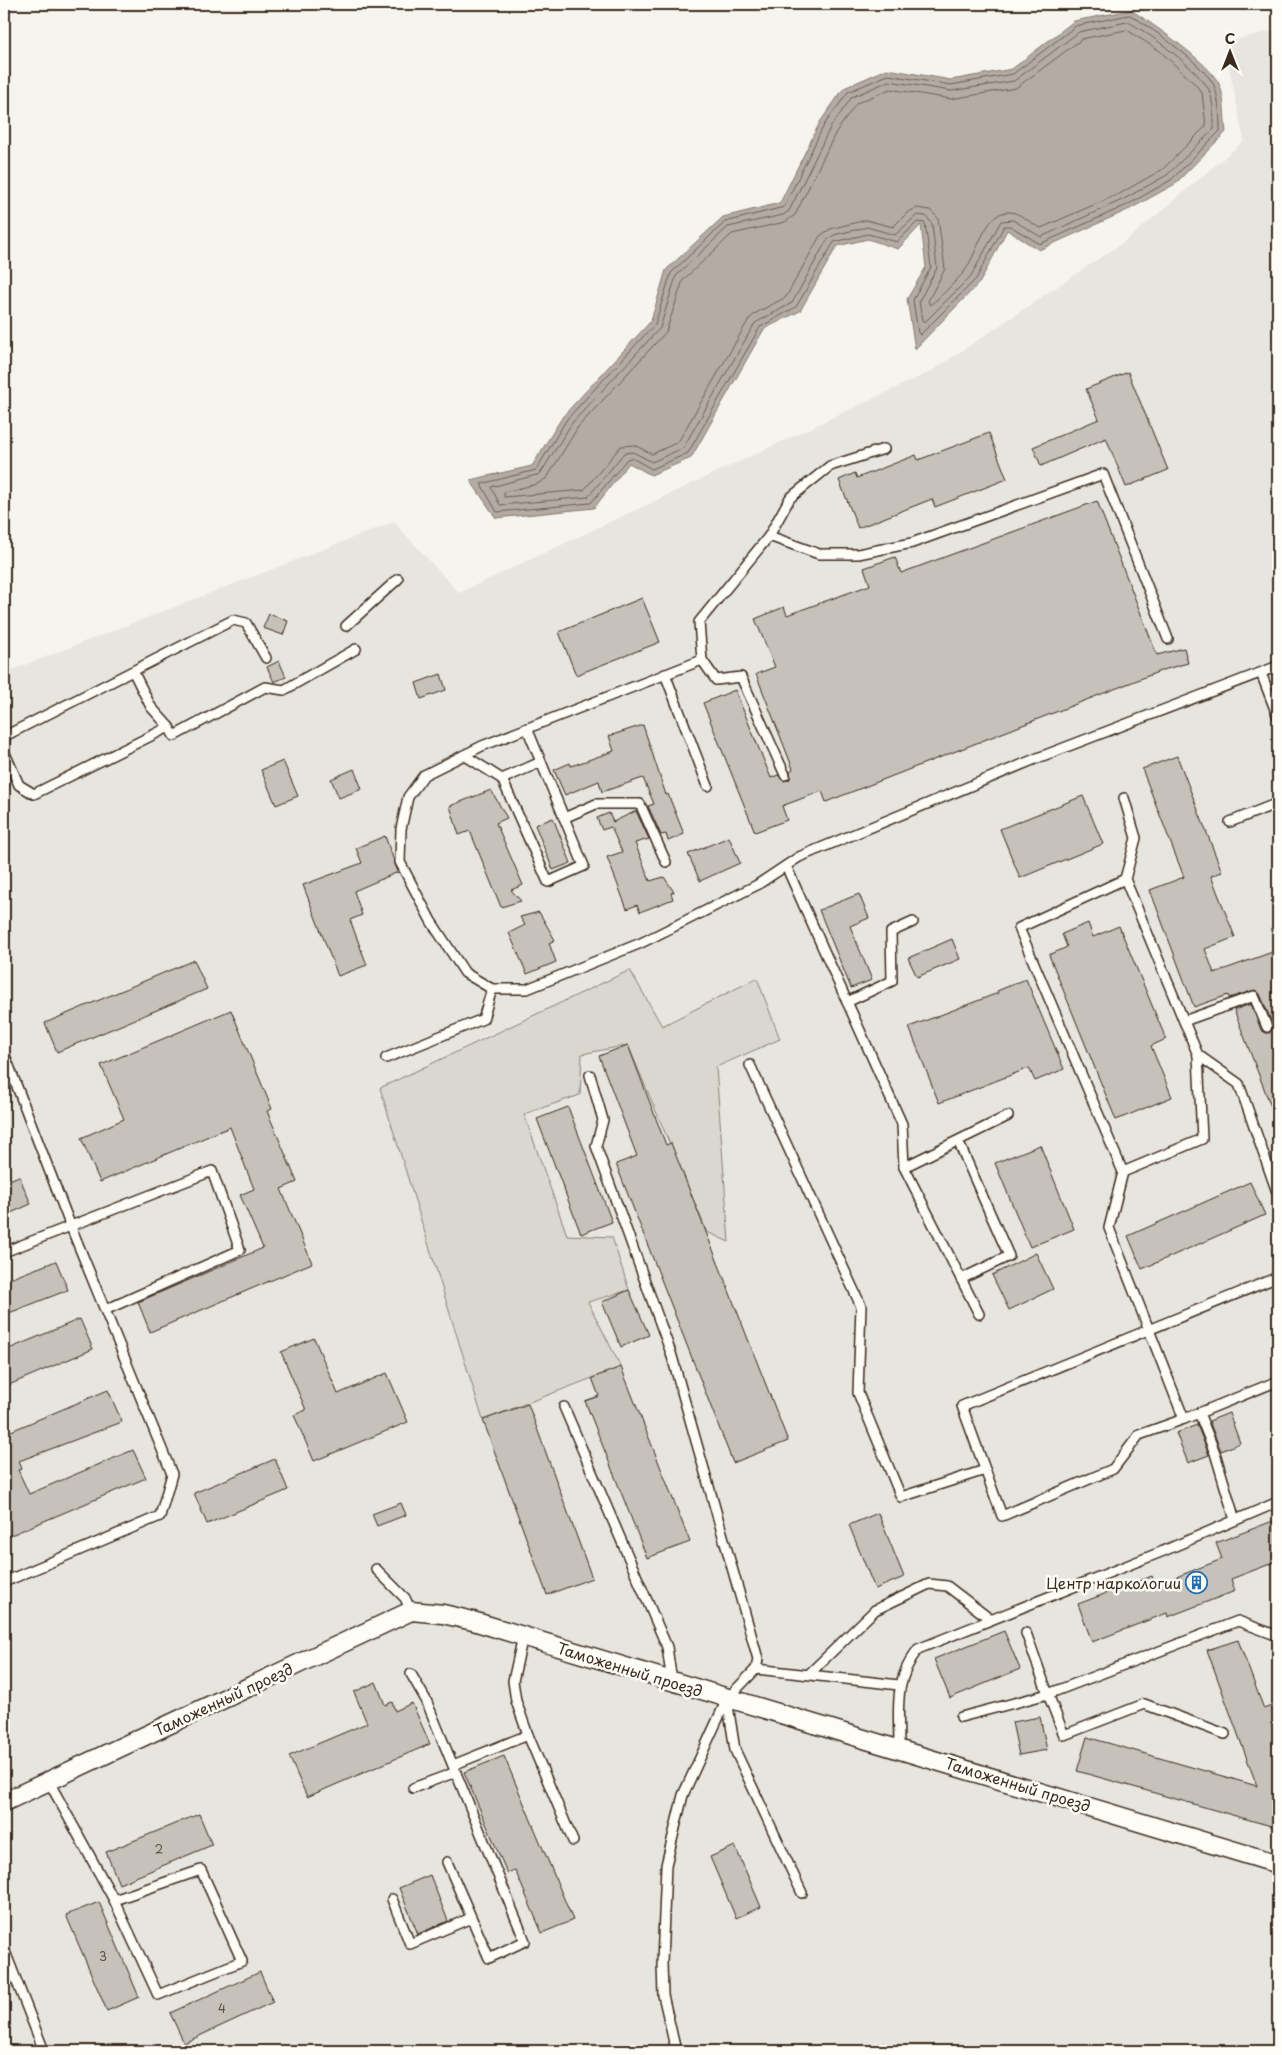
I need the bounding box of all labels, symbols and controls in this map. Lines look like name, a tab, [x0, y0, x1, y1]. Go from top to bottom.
north arrow	[1204, 28, 1254, 78]
text: С	[1225, 28, 1235, 49]
building icon: Центр наркологии	[1185, 1570, 1209, 1594]
place label: Центр наркологии	[1046, 1571, 1181, 1594]
street label: Таможенный проезд	[554, 1636, 706, 1702]
street label: Таможенный проезд	[150, 1657, 296, 1741]
street label: Таможенный проезд	[942, 1751, 1094, 1817]
house number: 2	[155, 1840, 163, 1858]
house number: 3	[99, 1947, 107, 1965]
house number: 4	[218, 1999, 226, 2017]

